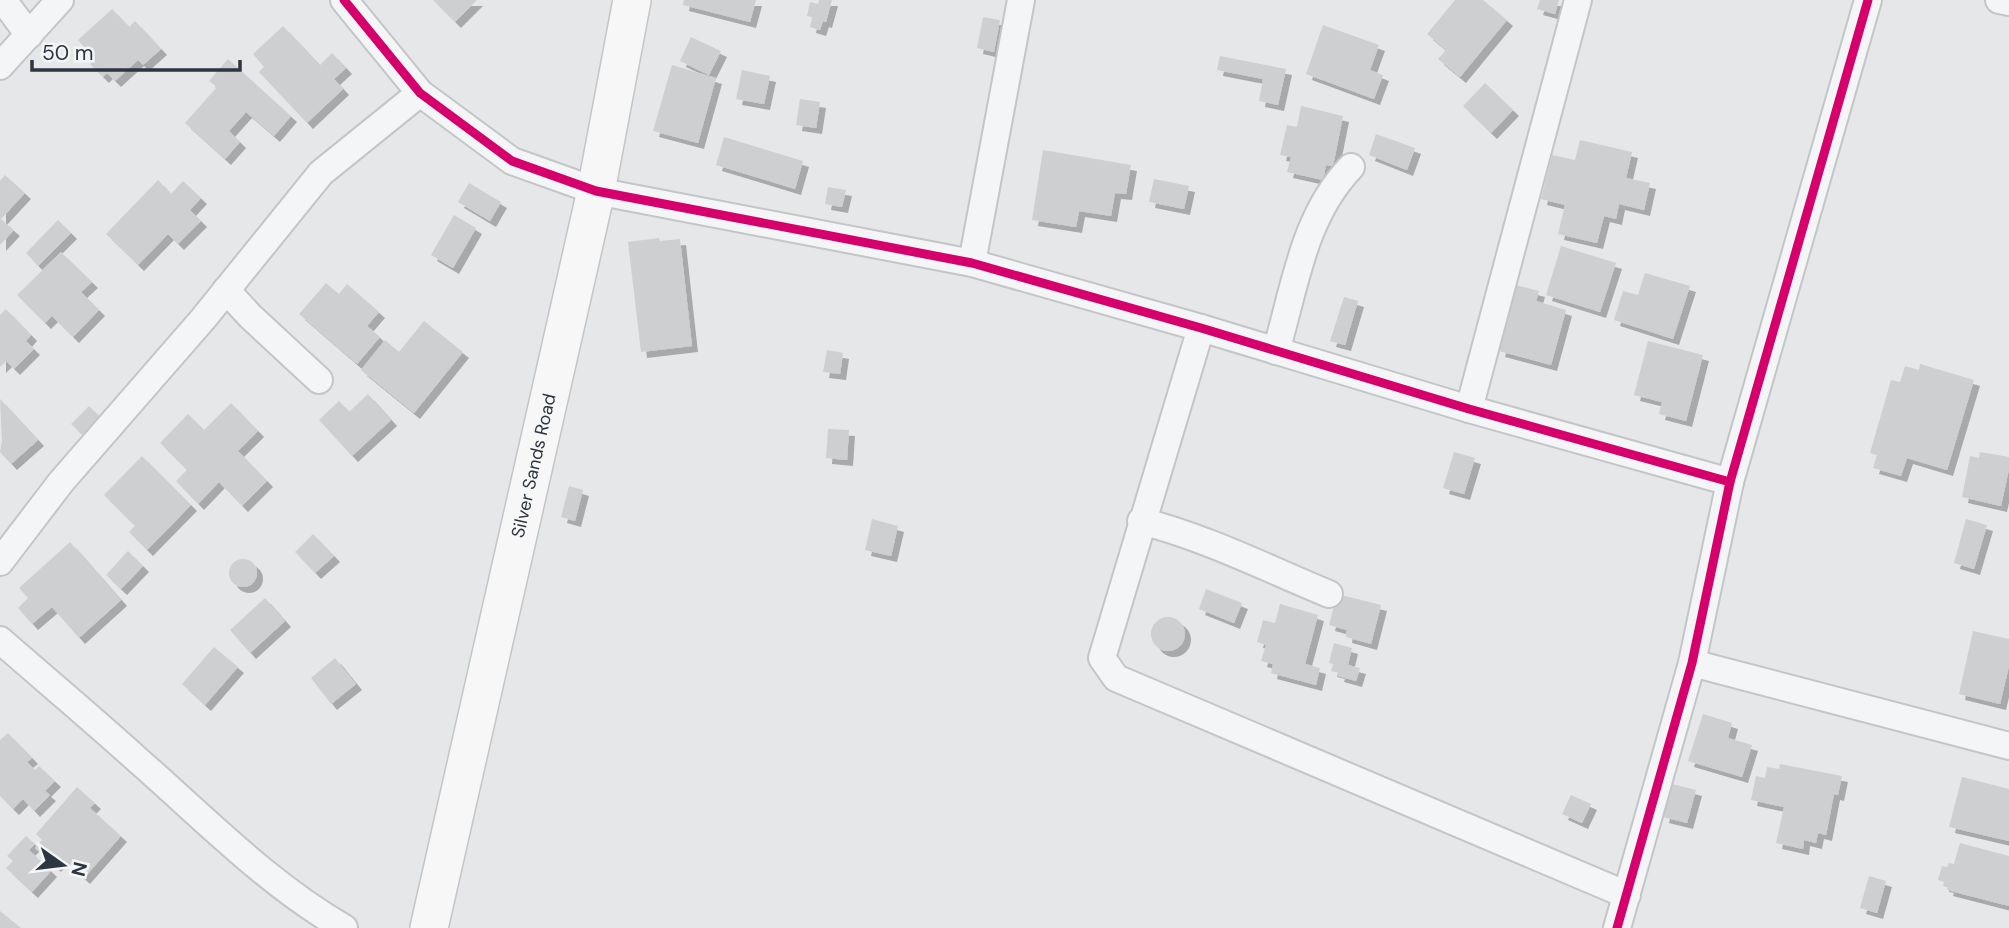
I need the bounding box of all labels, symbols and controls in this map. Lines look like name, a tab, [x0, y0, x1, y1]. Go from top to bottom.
scale bar	[32, 28, 240, 72]
text: 50 m	[42, 39, 93, 67]
street label: Silver Sands Road	[506, 391, 562, 540]
north arrow	[28, 830, 98, 900]
text: N	[65, 859, 93, 879]

